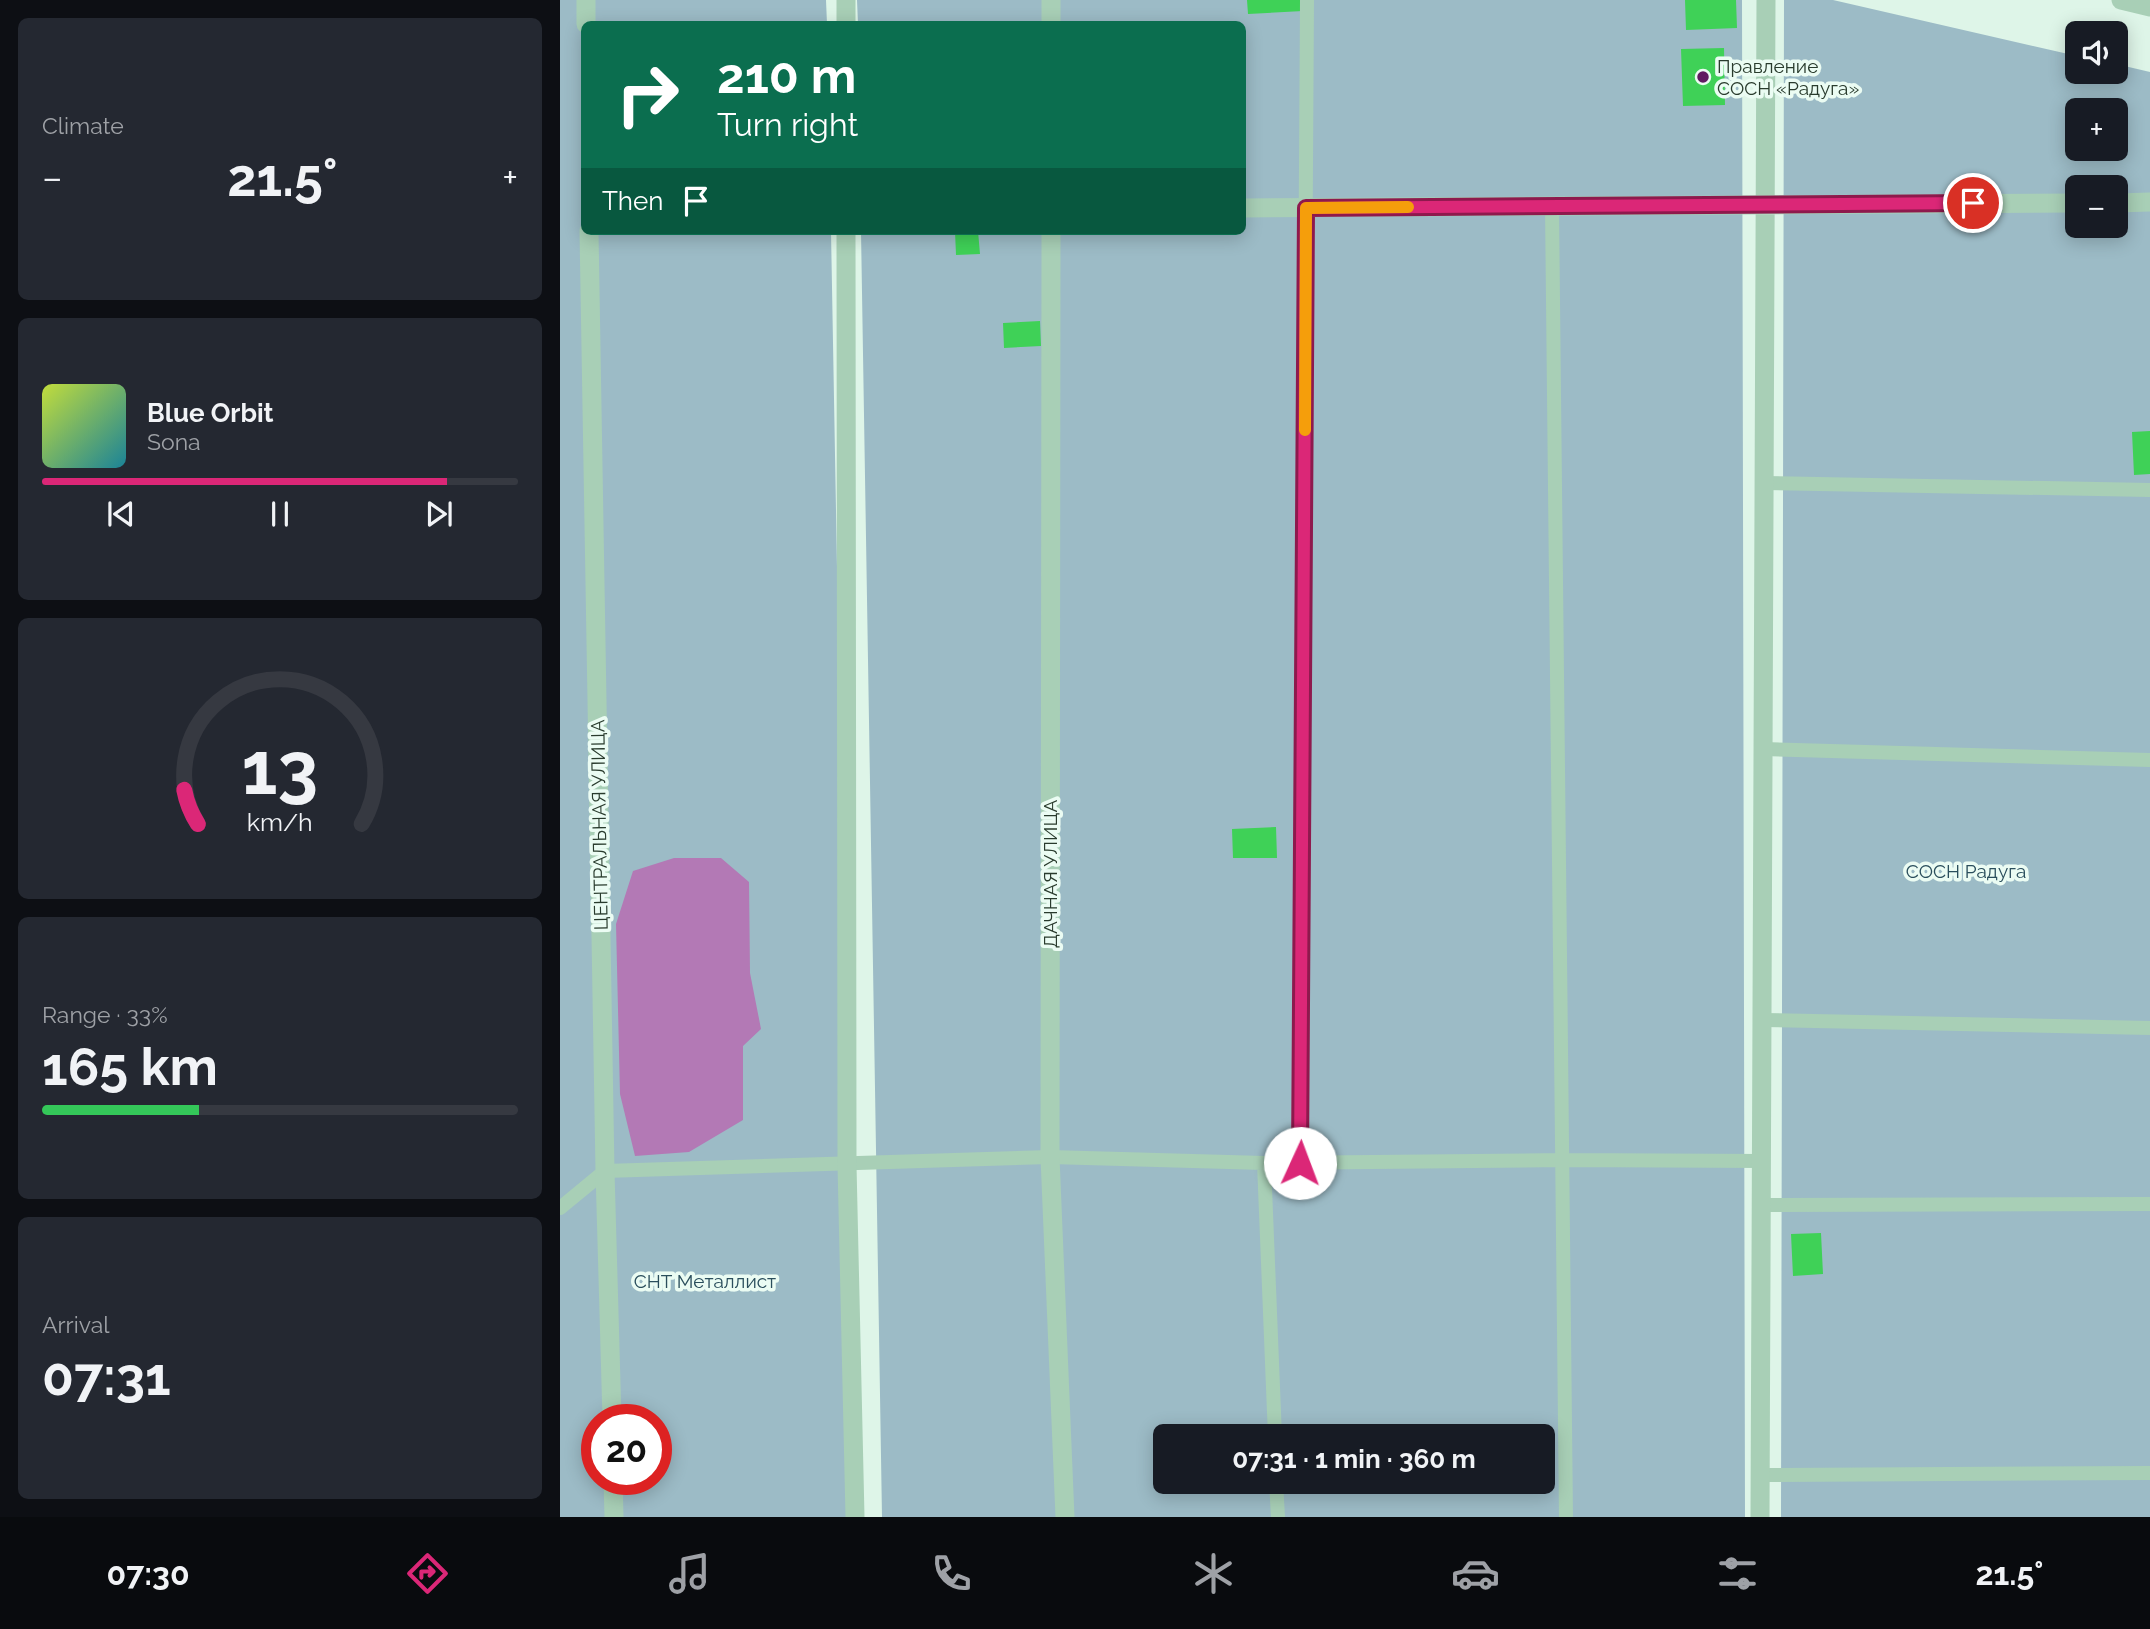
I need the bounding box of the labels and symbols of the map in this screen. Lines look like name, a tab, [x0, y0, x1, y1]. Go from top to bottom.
place label: Правление СОСН «Радуга»	[1717, 55, 1859, 99]
marker: Правление СОСН «Радуга»	[1695, 69, 1711, 85]
pin	[1943, 173, 2003, 233]
street label: ЦЕНТРАЛЬНАЯ УЛИЦА	[586, 719, 612, 931]
street label: ДАЧНАЯ УЛИЦА	[1039, 800, 1061, 948]
park label: СОСН Радуга	[1906, 860, 2026, 882]
position arrow	[1263, 1126, 1337, 1200]
park label: СНТ Металлист	[634, 1270, 776, 1292]
speed limit sign: 20	[581, 1404, 672, 1495]

